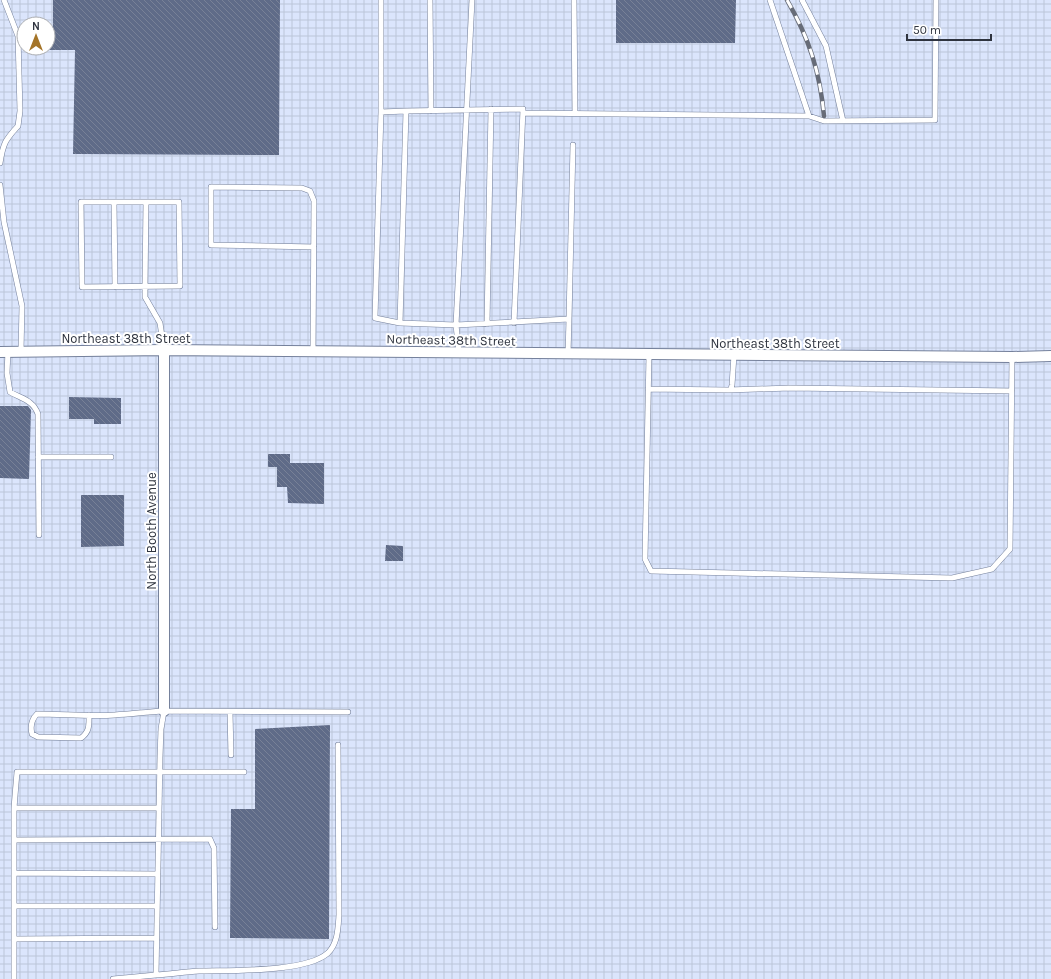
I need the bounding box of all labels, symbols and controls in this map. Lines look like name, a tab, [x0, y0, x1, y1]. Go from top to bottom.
north arrow	[16, 16, 56, 56]
scale bar	[907, 16, 991, 42]
text: N	[32, 20, 40, 33]
text: 50 m	[913, 23, 941, 37]
street label: Northeast 38th Street	[61, 331, 191, 346]
street label: Northeast 38th Street	[386, 331, 516, 349]
street label: Northeast 38th Street	[710, 336, 840, 351]
street label: North Booth Avenue	[144, 472, 159, 590]

